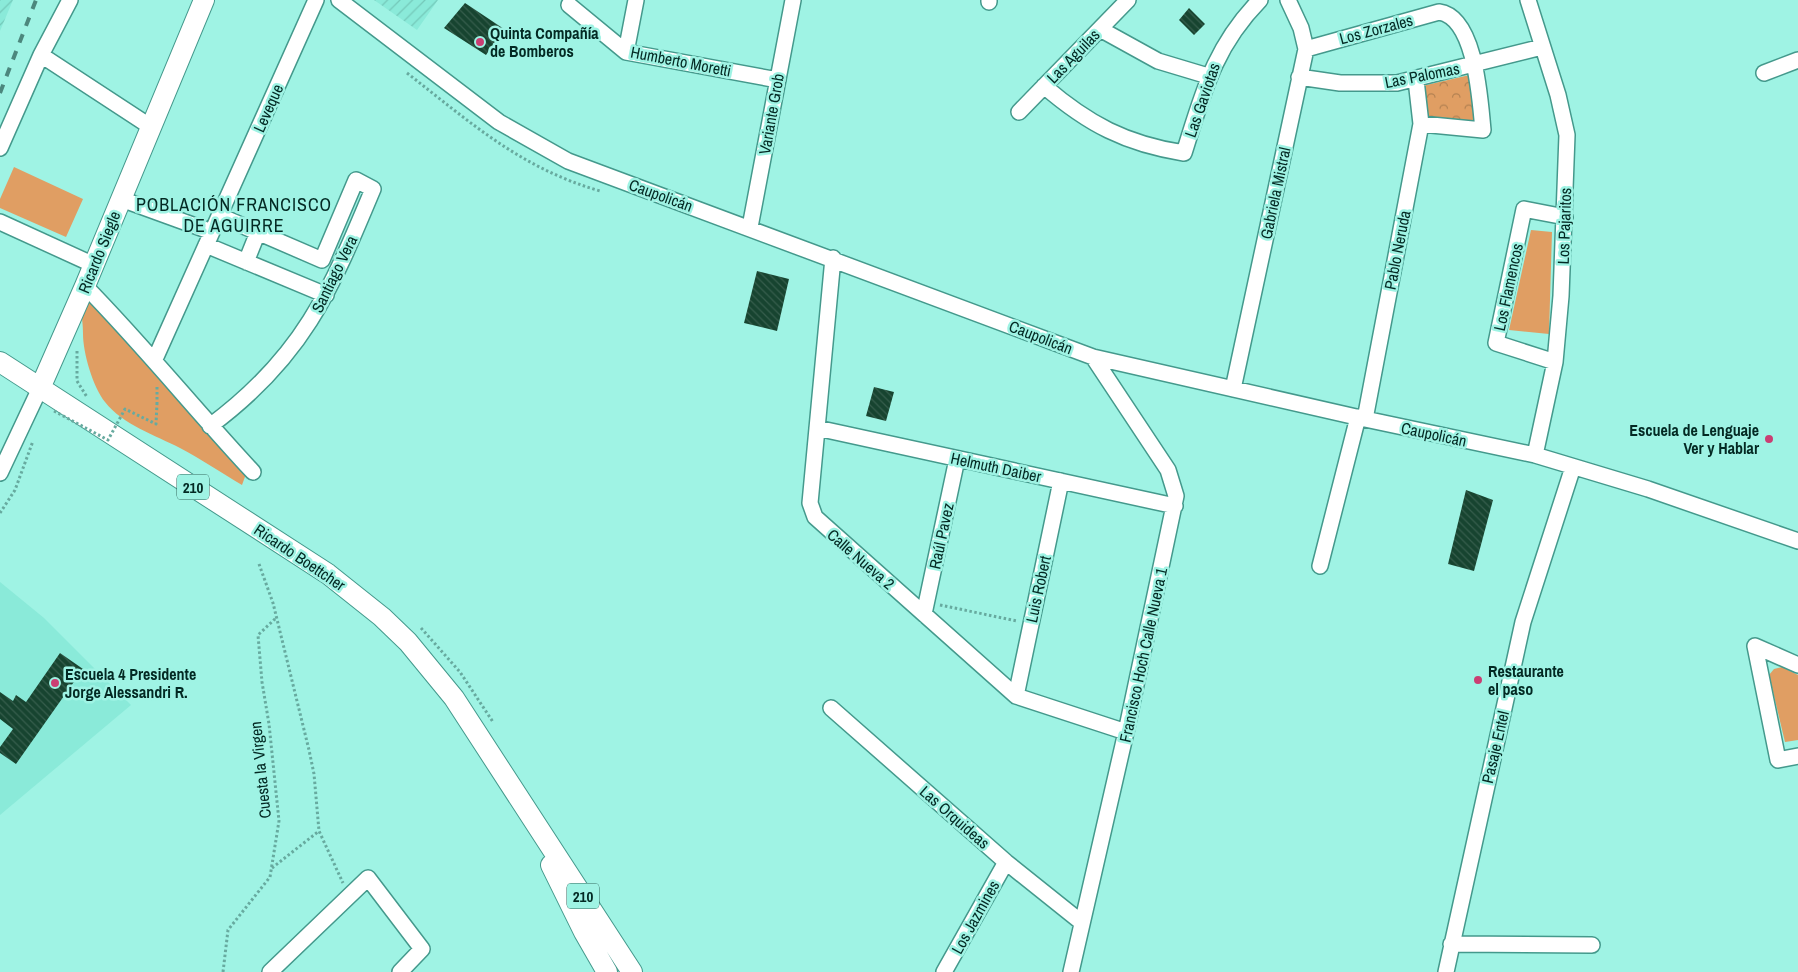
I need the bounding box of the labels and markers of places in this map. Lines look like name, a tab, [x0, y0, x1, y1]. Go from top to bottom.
place label: Quinta Compañía de Bomberos	[490, 22, 599, 62]
marker: Quinta Compañía de Bomberos	[474, 36, 486, 48]
place label: Escuela de Lenguaje Ver y Hablar	[1629, 419, 1760, 459]
marker: Escuela de Lenguaje Ver y Hablar	[1763, 433, 1775, 445]
place label: Restaurante el paso	[1488, 660, 1564, 700]
place label: Escuela 4 Presidente Jorge Alessandri R.	[65, 663, 196, 703]
marker: Restaurante el paso	[1472, 674, 1484, 686]
marker: Escuela 4 Presidente Jorge Alessandri R.	[49, 677, 61, 689]

